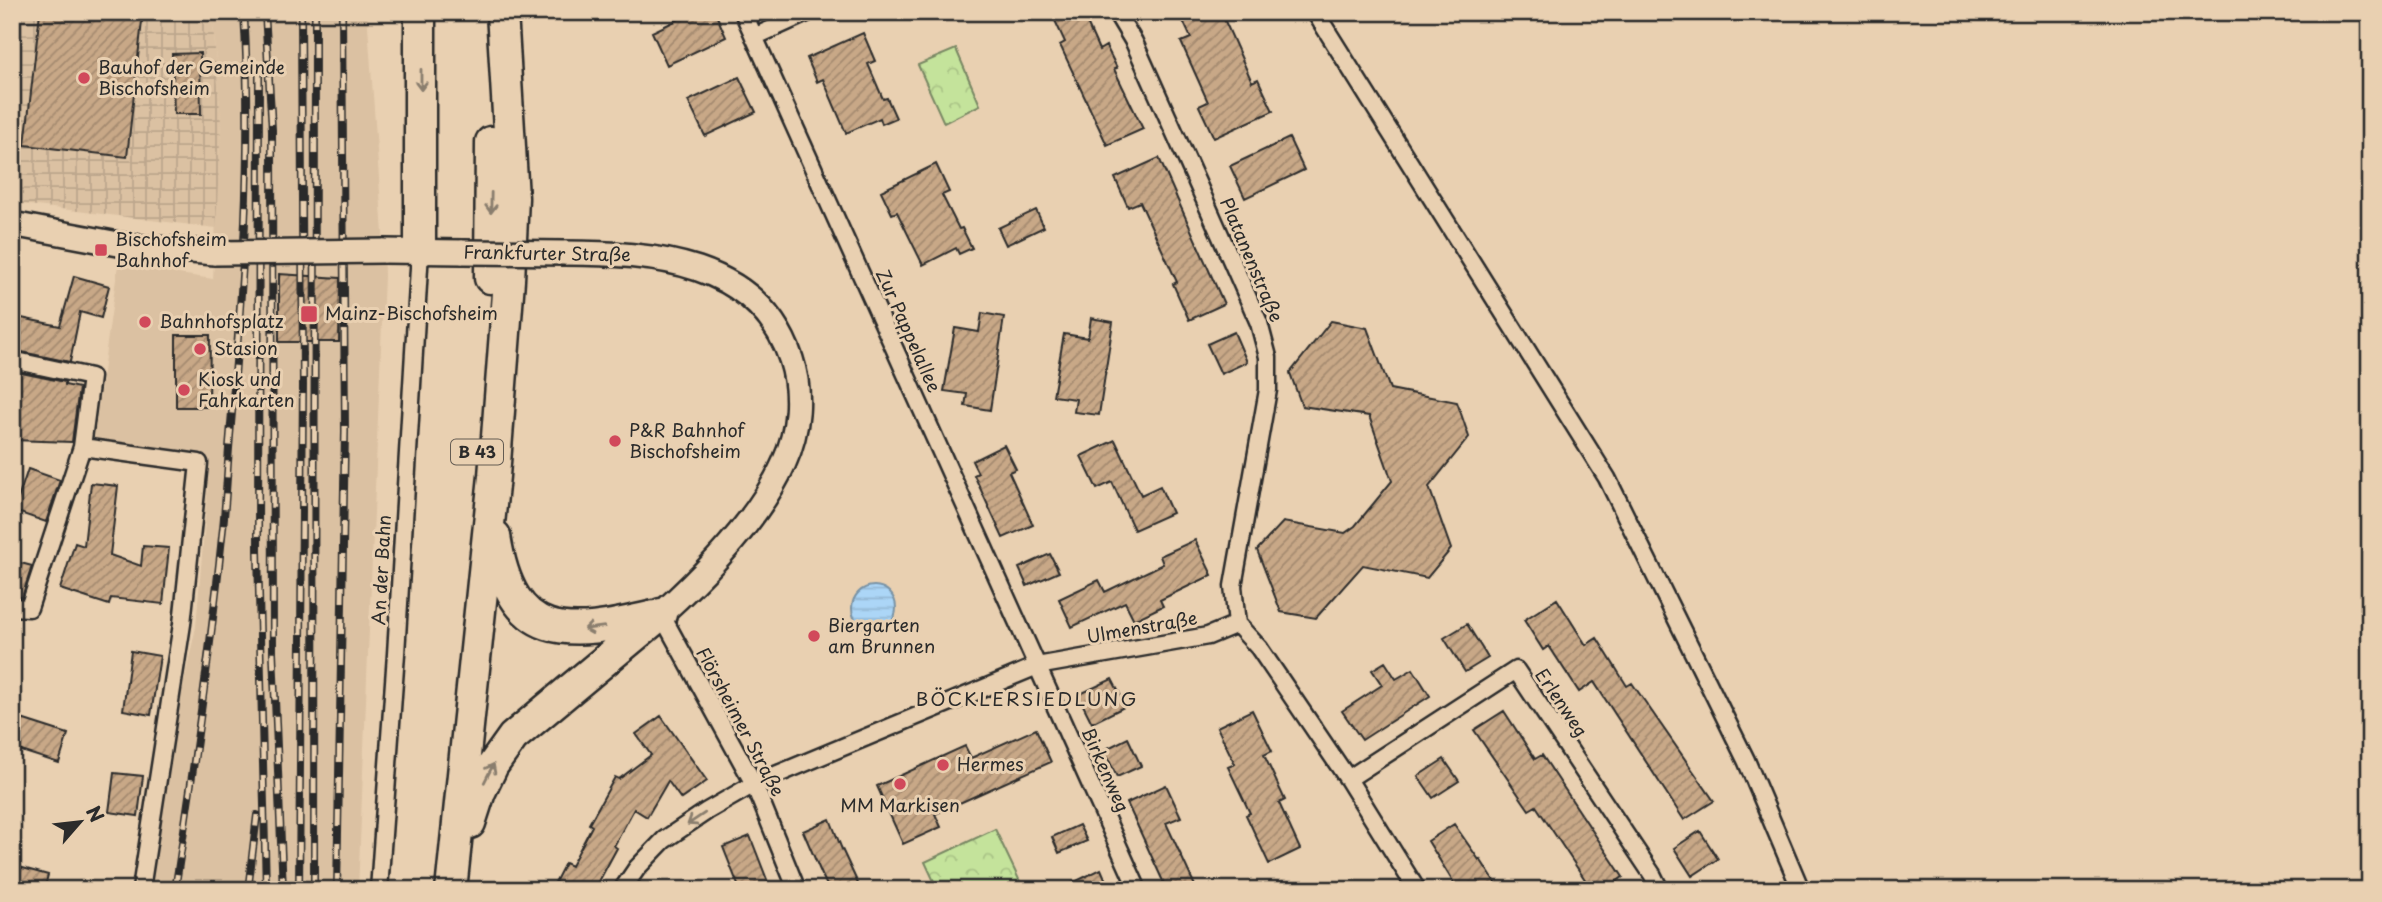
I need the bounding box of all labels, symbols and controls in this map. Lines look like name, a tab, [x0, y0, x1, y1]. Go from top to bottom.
place label: Bauhof der Gemeinde Bischofsheim	[98, 53, 285, 101]
one-way arrow	[414, 69, 428, 92]
marker: Bauhof der Gemeinde Bischofsheim	[76, 70, 92, 86]
one-way arrow	[484, 191, 498, 214]
street label: Platanenstraße	[1214, 193, 1291, 326]
place label: Bischofsheim Bahnhof	[115, 225, 227, 273]
street label: Frankfurter Straße	[463, 238, 631, 267]
marker: Bischofsheim Bahnhof	[93, 242, 109, 258]
street label: Zur Pappelallee	[870, 264, 949, 397]
place label: Mainz-Bischofsheim	[325, 299, 498, 326]
marker: Mainz-Bischofsheim	[299, 304, 319, 324]
place label: Bahnhofsplatz	[159, 307, 284, 334]
marker: Bahnhofsplatz	[137, 314, 153, 330]
place label: Stasion	[214, 334, 278, 361]
marker: Stasion	[192, 341, 208, 357]
place label: Kiosk und Fahrkarten	[198, 365, 295, 413]
marker: Kiosk und Fahrkarten	[176, 382, 192, 398]
place label: P&R Bahnhof Bischofsheim	[629, 416, 747, 464]
marker: P&R Bahnhof Bischofsheim	[607, 433, 623, 449]
road number: B 43	[451, 440, 503, 464]
street label: An der Bahn	[364, 514, 397, 626]
street label: Ulmenstraße	[1084, 604, 1199, 650]
place label: Biergarten am Brunnen	[828, 611, 935, 659]
one-way arrow	[583, 622, 606, 635]
marker: Biergarten am Brunnen	[806, 628, 822, 644]
street label: Flörsheimer Straße	[691, 642, 792, 801]
street label: Erlenweg	[1529, 662, 1595, 742]
district label: BÖCKLERSIEDLUNG	[916, 684, 1138, 712]
street label: Birkenweg	[1076, 722, 1137, 816]
place label: Hermes	[957, 750, 1024, 777]
marker: Hermes	[935, 757, 951, 773]
one-way arrow	[483, 763, 497, 784]
marker: MM Markisen	[892, 776, 908, 792]
north arrow	[46, 786, 116, 856]
place label: MM Markisen	[840, 791, 960, 818]
text: N	[80, 800, 112, 827]
one-way arrow	[686, 812, 706, 826]

